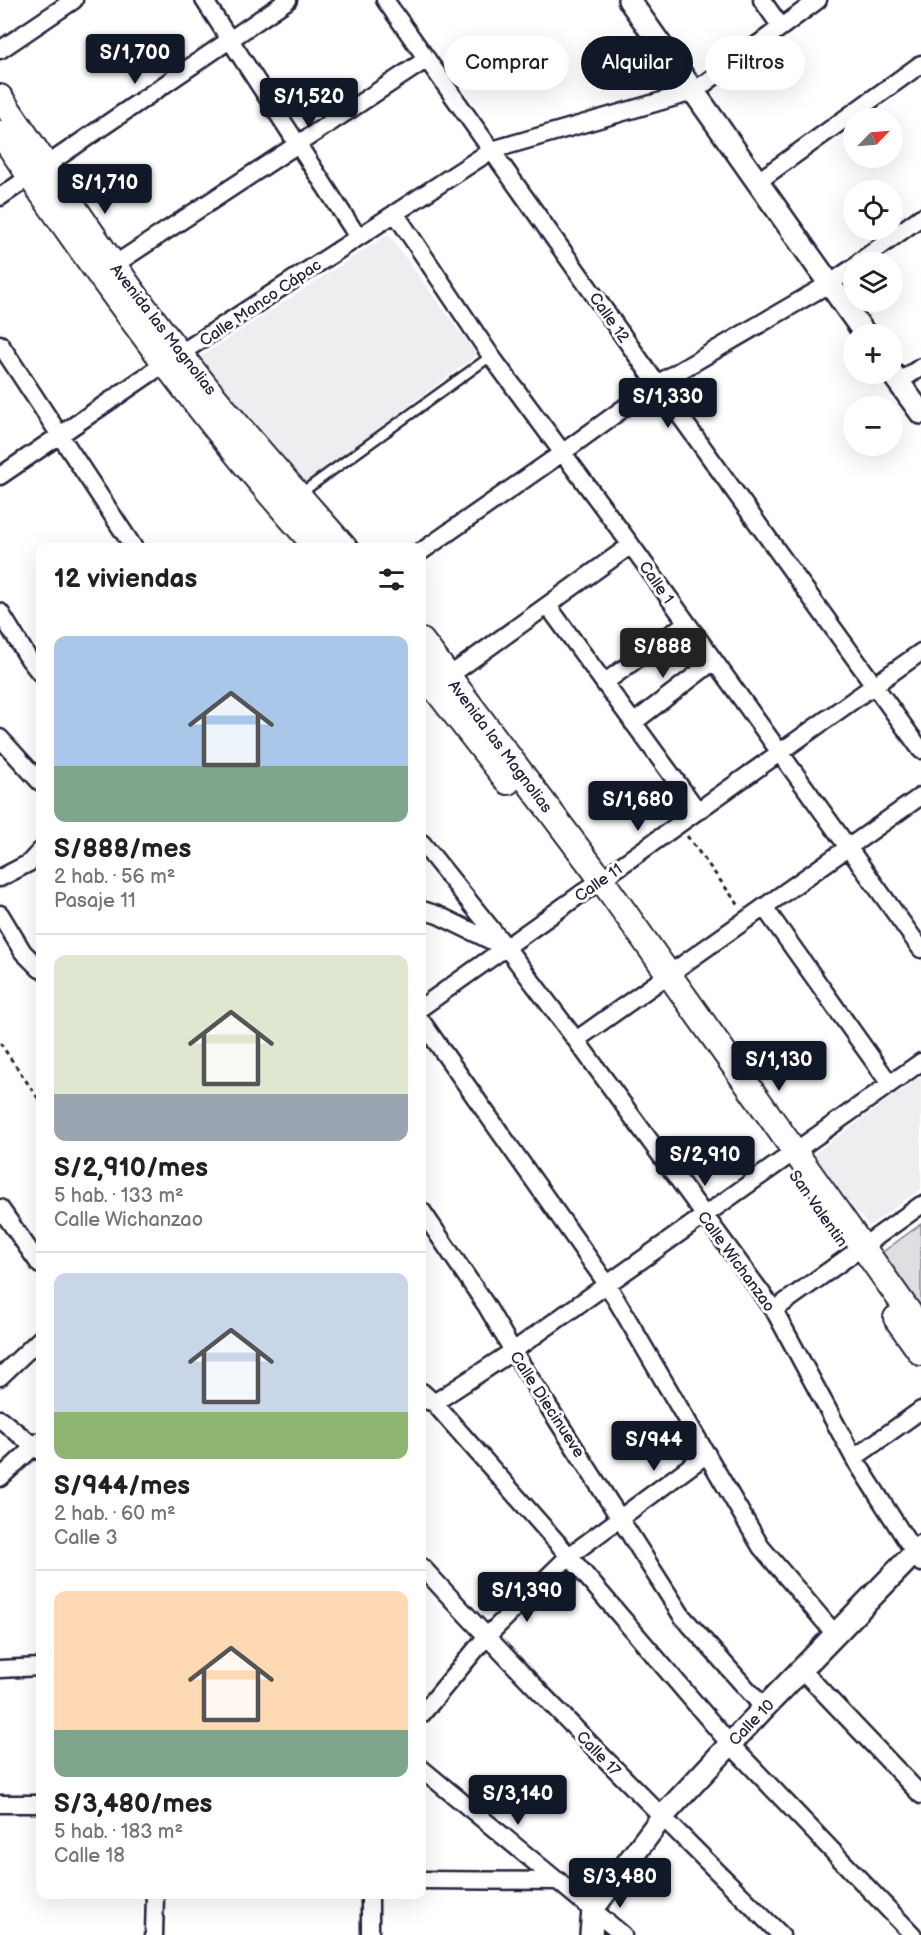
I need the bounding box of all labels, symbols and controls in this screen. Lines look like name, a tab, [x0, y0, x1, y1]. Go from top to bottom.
pin: S/1,700	[80, 34, 190, 85]
chip: Comprar	[444, 36, 569, 90]
chip: Alquilar	[581, 36, 693, 90]
chip: Filtros	[705, 36, 805, 90]
text: S/1,700	[100, 41, 170, 65]
pin: S/1,520	[254, 78, 364, 129]
text: S/1,520	[274, 85, 344, 109]
north arrow	[843, 108, 903, 168]
map controls	[843, 108, 903, 456]
pin: S/1,710	[50, 164, 160, 215]
text: S/1,710	[72, 171, 138, 195]
button: locate	[843, 180, 903, 240]
button: layers	[843, 252, 903, 312]
street label: Calle Manco Cápac	[197, 256, 325, 351]
street label: Avenida las Magnolias	[106, 261, 220, 399]
street label: Calle 12	[585, 289, 633, 347]
button: +	[843, 324, 903, 384]
pin: S/1,330	[613, 378, 723, 429]
text: S/1,330	[633, 385, 703, 409]
button: −	[843, 396, 903, 456]
street label: Calle 1	[634, 558, 677, 608]
icon: filters	[375, 563, 408, 596]
text: 12 viviendas	[54, 564, 197, 595]
pin: S/888	[621, 628, 705, 679]
text: S/888	[634, 635, 692, 659]
icon: home	[177, 675, 285, 783]
street label: Avenida las Magnolias	[444, 677, 556, 817]
pin: S/1,680	[583, 781, 693, 832]
text: S/1,680	[602, 788, 674, 812]
text: S/888/mes	[54, 834, 191, 865]
street label: Calle 11	[571, 860, 626, 906]
text: 2 hab. · 56 m²	[54, 865, 175, 889]
text: Pasaje 11	[54, 889, 136, 913]
icon: home	[177, 994, 285, 1102]
pin: S/1,130	[724, 1041, 834, 1092]
text: S/1,130	[745, 1048, 813, 1072]
pin: S/2,910	[650, 1136, 760, 1187]
text: S/2,910	[670, 1143, 740, 1167]
text: S/2,910/mes	[54, 1153, 208, 1184]
street label: San Valentin	[784, 1167, 851, 1251]
text: 5 hab. · 133 m²	[54, 1184, 184, 1208]
text: Calle Wichanzao	[54, 1208, 203, 1232]
street label: Calle Wichanzao	[693, 1208, 779, 1316]
icon: home	[177, 1312, 285, 1420]
street label: Calle Diecinueve	[505, 1348, 588, 1462]
pin: S/944	[612, 1421, 696, 1472]
text: S/944	[626, 1428, 682, 1452]
text: S/944/mes	[54, 1471, 190, 1502]
text: 2 hab. · 60 m²	[54, 1502, 176, 1526]
text: Calle 3	[54, 1526, 118, 1550]
pin: S/1,390	[472, 1572, 582, 1623]
text: S/1,390	[492, 1579, 562, 1603]
icon: home	[177, 1630, 285, 1738]
street label: Calle 10	[725, 1696, 779, 1750]
street label: Calle 17	[572, 1728, 624, 1781]
pin: S/3,140	[463, 1775, 573, 1826]
text: S/3,140	[483, 1782, 553, 1806]
text: S/3,480/mes	[54, 1789, 212, 1820]
text: 5 hab. · 183 m²	[54, 1820, 183, 1844]
text: Calle 18	[54, 1844, 125, 1868]
pin: S/3,480	[565, 1858, 675, 1909]
text: S/3,480	[583, 1865, 657, 1889]

